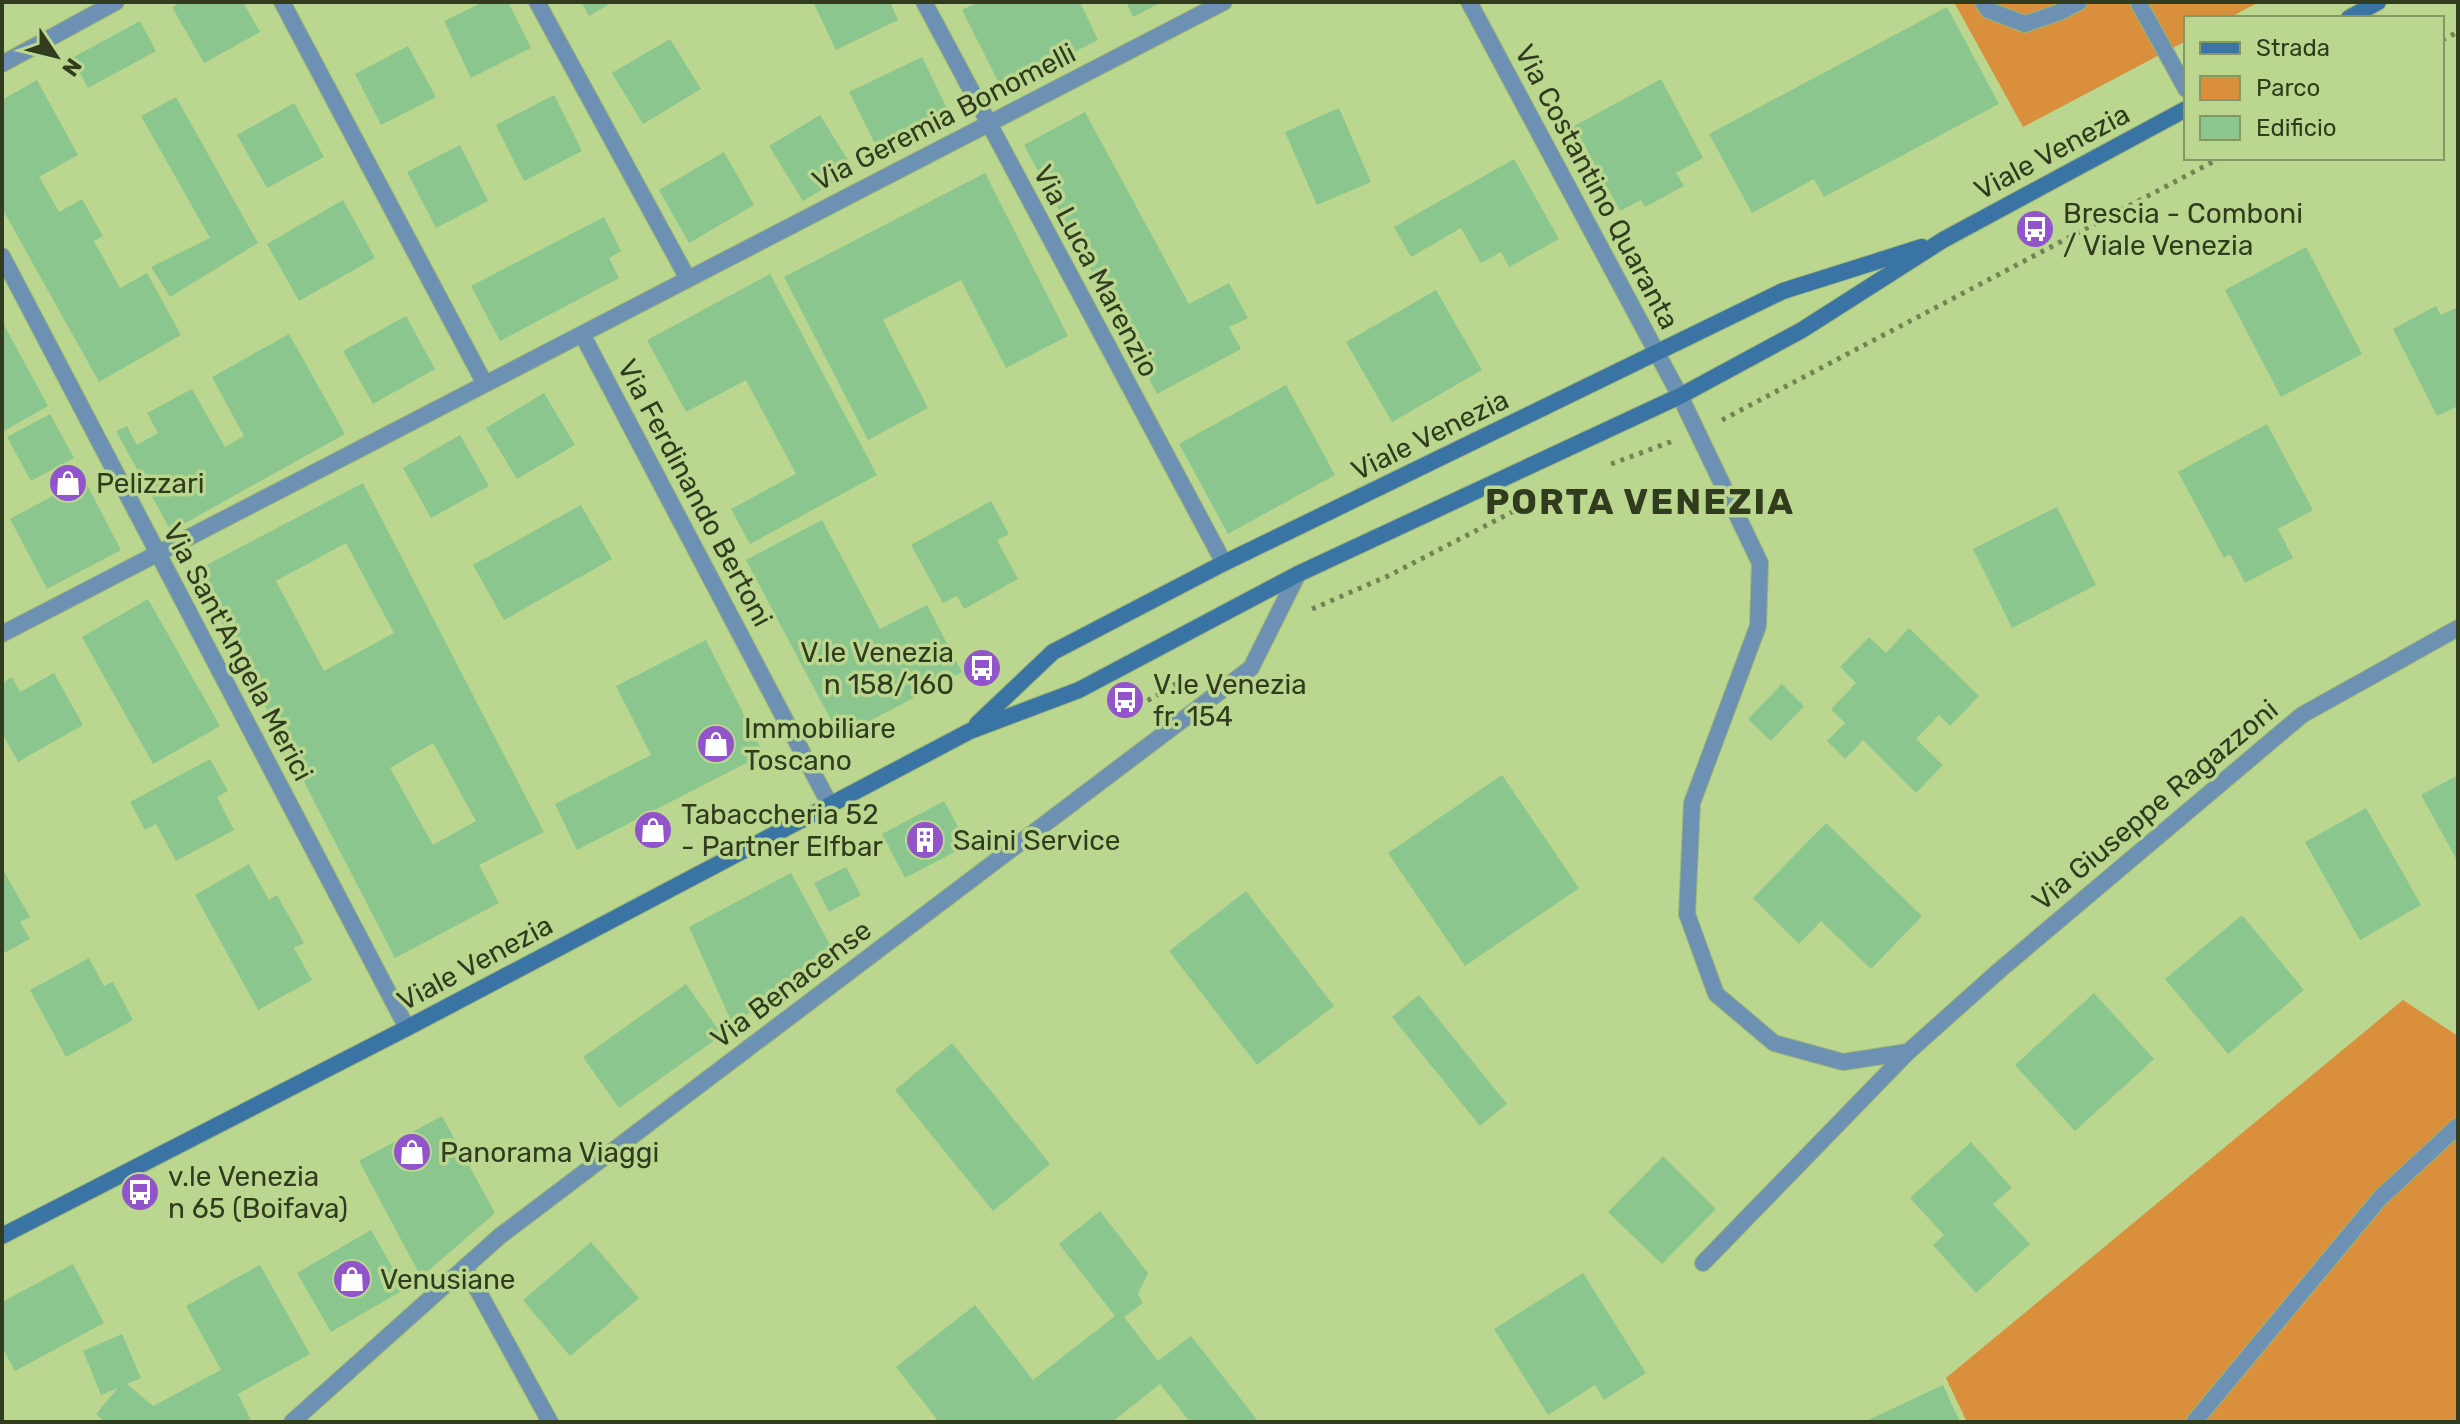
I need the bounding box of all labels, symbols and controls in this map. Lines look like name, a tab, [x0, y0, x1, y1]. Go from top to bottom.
north arrow	[16, 16, 96, 96]
legend	[2184, 16, 2444, 160]
text: Strada	[2256, 34, 2330, 62]
street label: Via Geremia Bonomelli	[807, 36, 1081, 198]
street label: Via Costantino Quaranta	[1508, 39, 1686, 335]
text: N	[56, 53, 88, 81]
text: Parco	[2256, 74, 2320, 102]
street label: Viale Venezia	[1969, 97, 2135, 207]
text: Edificio	[2256, 114, 2337, 142]
street label: Via Luca Marenzio	[1026, 159, 1166, 383]
place label: Brescia - Comboni / Viale Venezia	[2063, 197, 2303, 262]
bus stop icon: Brescia - Comboni / Viale Venezia	[2014, 208, 2056, 250]
street label: Via Ferdinando Bertoni	[611, 354, 779, 632]
street label: Viale Venezia	[1346, 383, 1514, 487]
shop icon: Pelizzari	[47, 462, 89, 504]
place label: Pelizzari	[96, 467, 204, 500]
district label: PORTA VENEZIA	[1485, 480, 1795, 523]
street label: Via Sant'Angela Merici	[156, 518, 320, 786]
place label: V.le Venezia n 158/160	[800, 636, 954, 701]
bus stop icon: V.le Venezia n 158/160	[961, 647, 1003, 689]
place label: V.le Venezia fr. 154	[1153, 668, 1307, 733]
bus stop icon: V.le Venezia fr. 154	[1104, 679, 1146, 721]
street label: Via Giuseppe Ragazzoni	[2026, 693, 2284, 917]
place label: Immobiliare Toscano	[744, 712, 896, 777]
shop icon: Immobiliare Toscano	[695, 723, 737, 765]
place label: Tabaccheria 52 - Partner Elfbar	[681, 798, 883, 863]
shop icon: Tabaccheria 52 - Partner Elfbar	[632, 809, 674, 851]
building icon: Saini Service	[904, 819, 946, 861]
place label: Saini Service	[953, 824, 1120, 857]
street label: Viale Venezia	[392, 908, 558, 1018]
street label: Via Benacense	[704, 913, 878, 1055]
shop icon: Panorama Viaggi	[391, 1131, 433, 1173]
place label: Panorama Viaggi	[440, 1136, 659, 1169]
place label: v.le Venezia n 65 (Boifava)	[168, 1160, 348, 1225]
bus stop icon: v.le Venezia n 65 (Boifava)	[119, 1171, 161, 1213]
shop icon: Venusiane	[331, 1258, 373, 1300]
place label: Venusiane	[380, 1263, 516, 1296]

